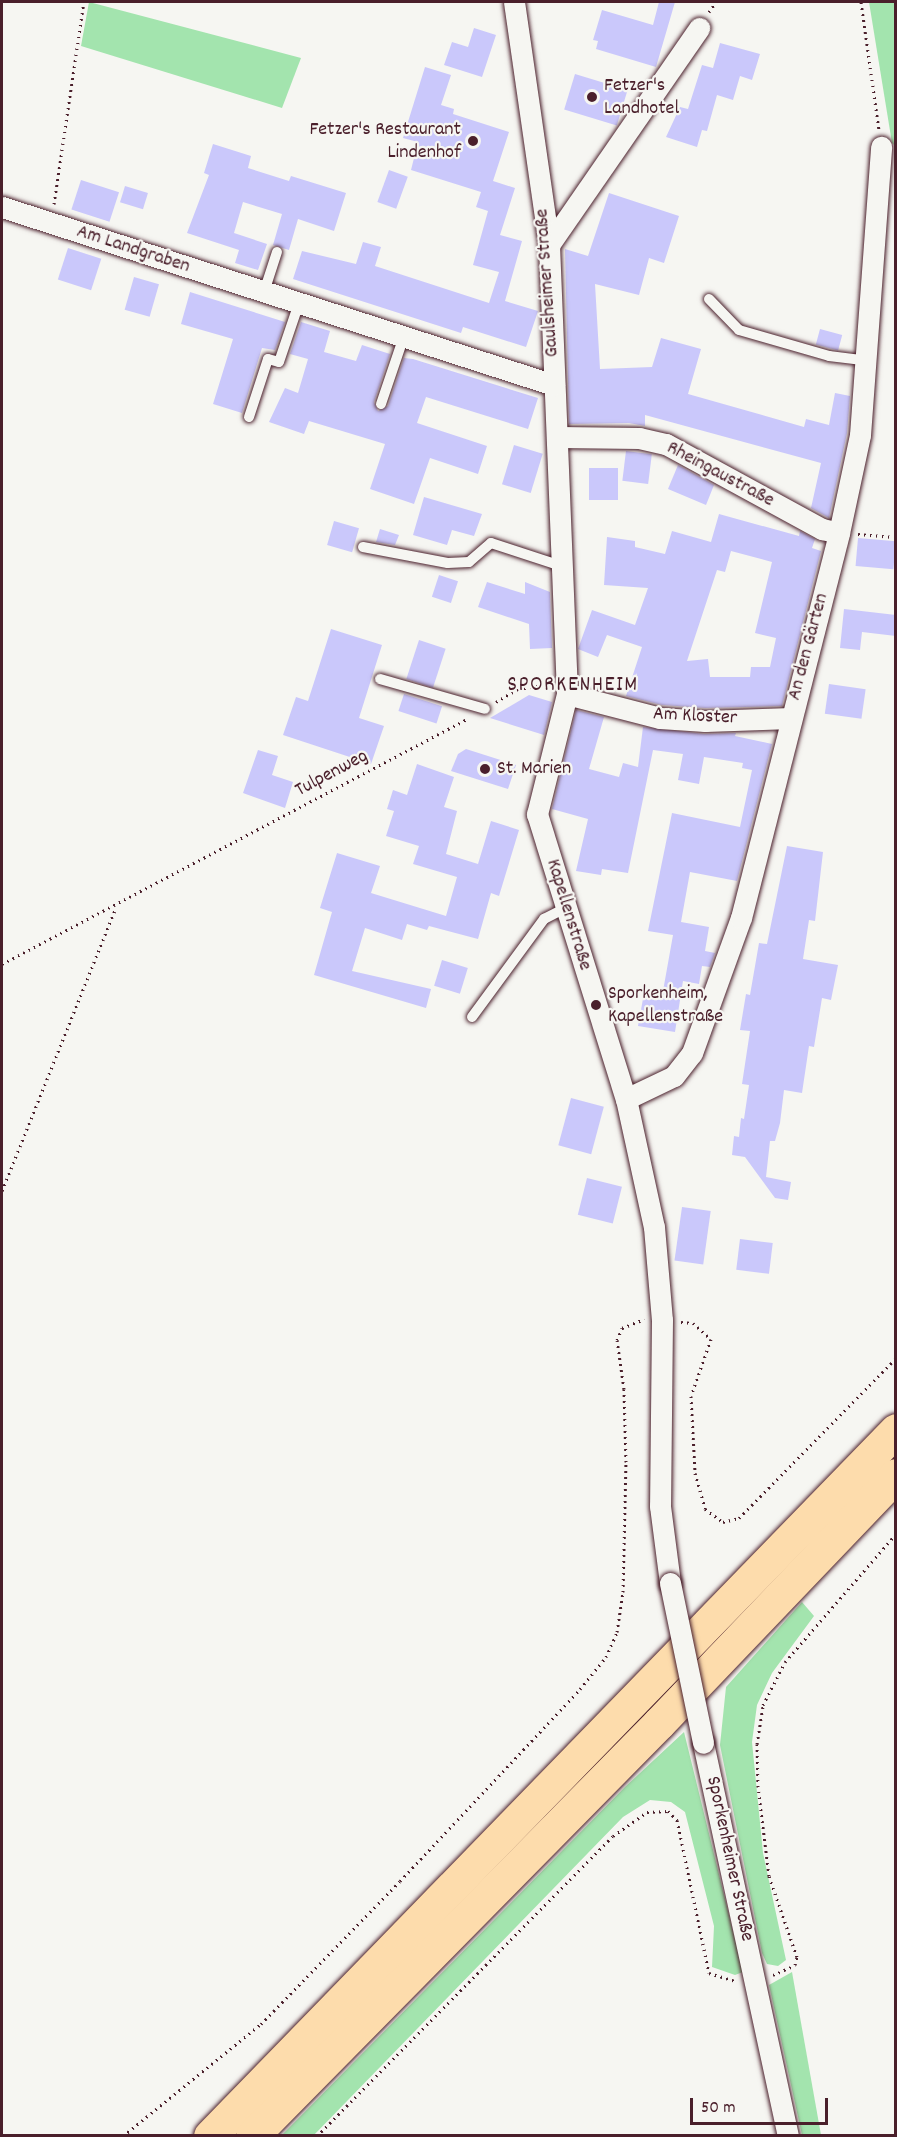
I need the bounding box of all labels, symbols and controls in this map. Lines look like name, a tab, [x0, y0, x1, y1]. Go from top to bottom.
place label: Fetzer's Landhotel	[604, 74, 679, 121]
marker: Fetzer's Landhotel	[585, 90, 599, 104]
place label: Fetzer's Restaurant Lindenhof	[309, 118, 461, 165]
marker: Fetzer's Restaurant Lindenhof	[466, 134, 480, 148]
street label: Gaulsheimer Straße	[531, 208, 565, 358]
street label: Am Landgraben	[73, 220, 193, 280]
street label: Rheingaustraße	[662, 437, 778, 513]
street label: An den Gärten	[783, 591, 835, 703]
district label: SPORKENHEIM	[507, 673, 639, 699]
street label: Am Kloster	[652, 703, 738, 731]
street label: Tulpenweg	[291, 745, 373, 803]
place label: St. Marien	[497, 757, 571, 781]
marker: St. Marien	[478, 762, 492, 776]
street label: Kapellenstraße	[540, 856, 596, 974]
place label: Sporkenheim, Kapellenstraße	[608, 982, 723, 1029]
marker: Sporkenheim, Kapellenstraße	[589, 998, 603, 1012]
street label: Sporkenheimer Straße	[700, 1774, 758, 1944]
scale bar	[693, 2086, 831, 2124]
text: 50 m	[701, 2096, 736, 2121]

